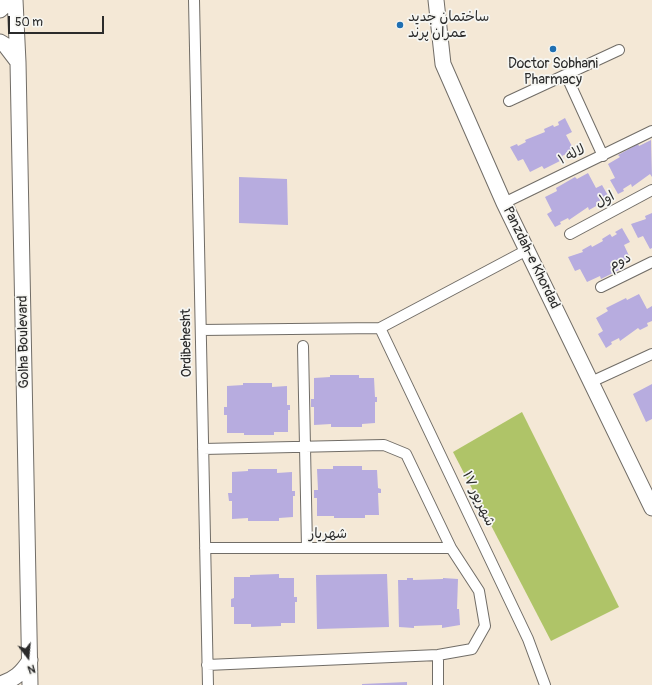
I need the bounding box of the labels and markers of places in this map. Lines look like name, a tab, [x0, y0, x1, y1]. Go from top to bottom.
place label: ساختمان جدید عمران پرند	[408, 9, 489, 42]
marker: ساختمان جدید عمران پرند	[395, 20, 405, 30]
marker: Doctor Sobhani Pharmacy	[548, 44, 558, 54]
place label: Doctor Sobhani Pharmacy	[508, 56, 598, 88]

